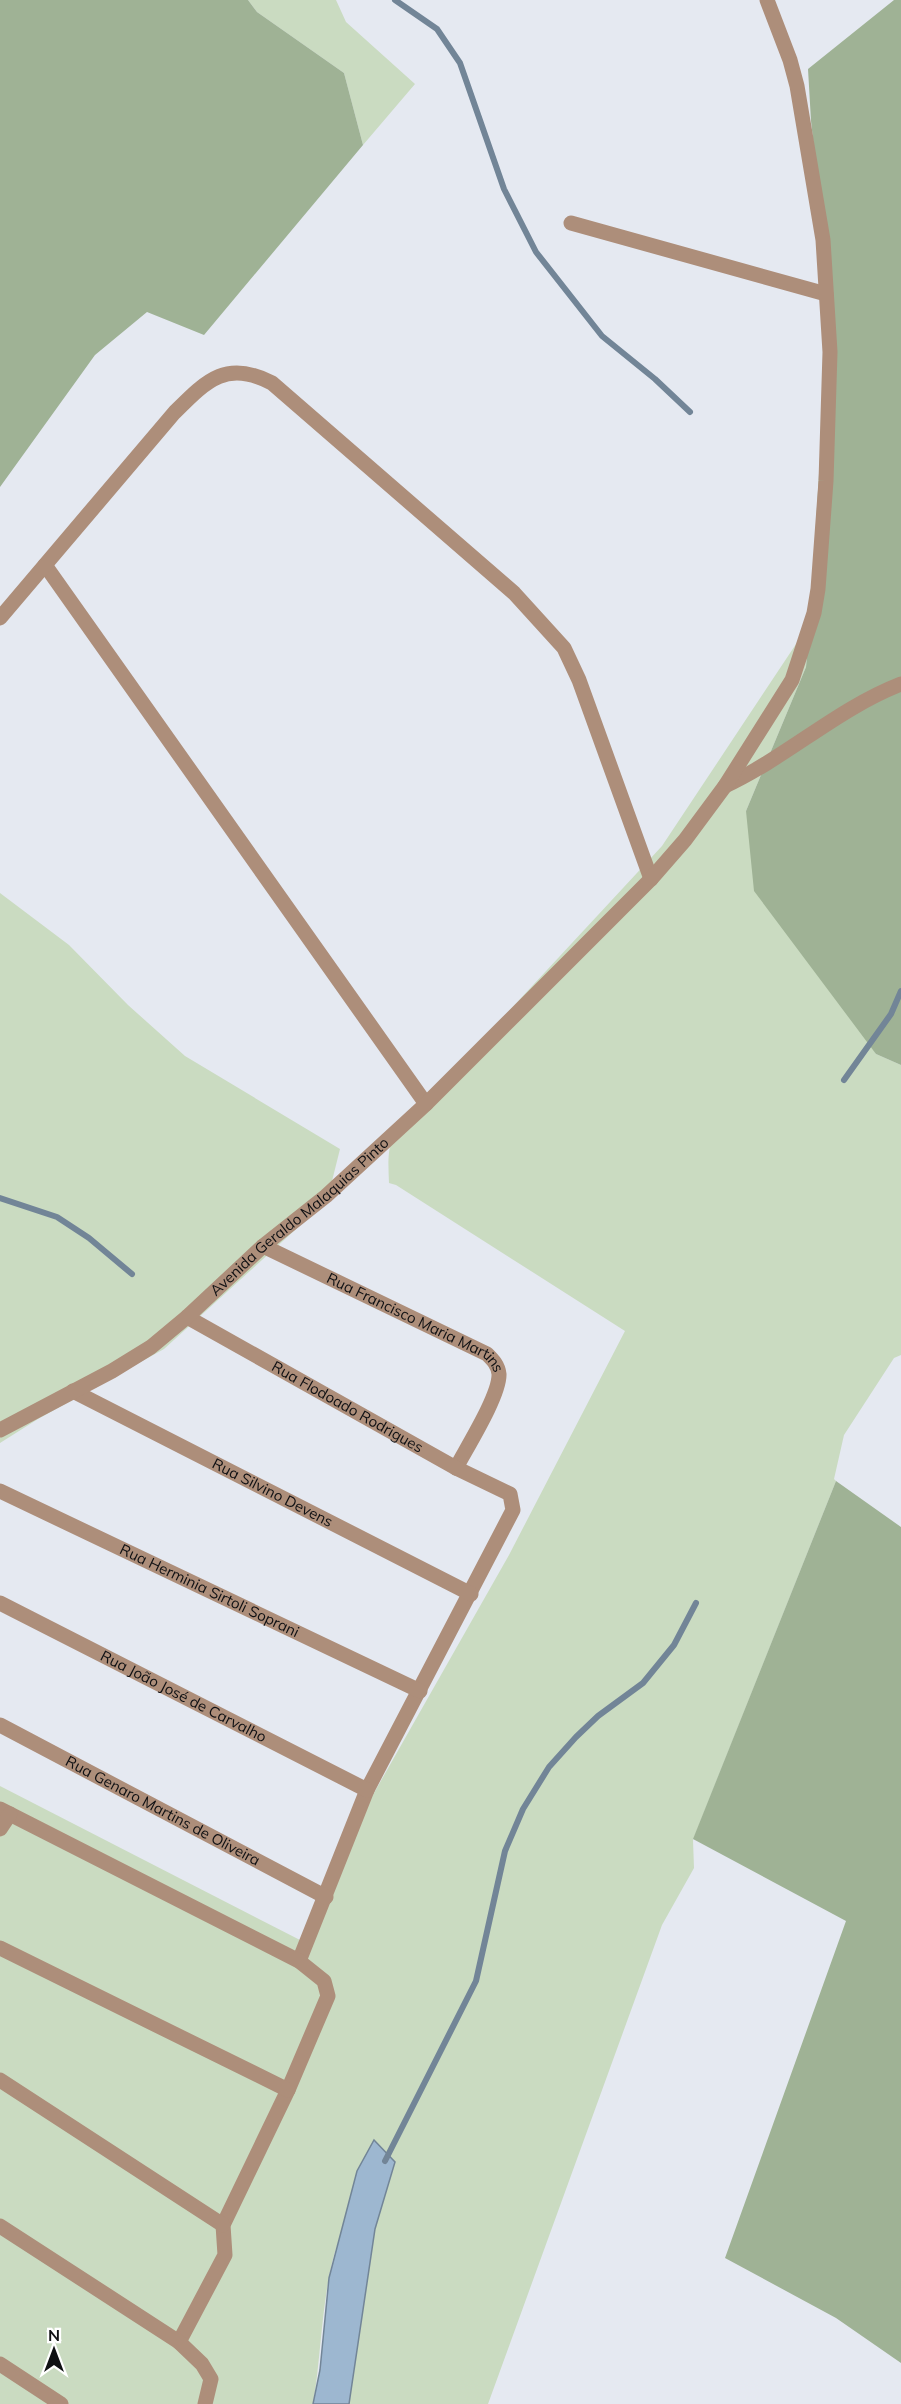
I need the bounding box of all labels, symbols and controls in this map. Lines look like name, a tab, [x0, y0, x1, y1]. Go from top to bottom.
street label: Avenida Geraldo Malaquias Pinto	[206, 1133, 393, 1300]
street label: Rua Francisco Maria Martins	[324, 1268, 508, 1375]
street label: Rua Flodoado Rodrigues	[269, 1357, 427, 1457]
street label: Rua Silvino Devens	[209, 1454, 336, 1531]
street label: Rua Herminia Sirtoli Soprani	[117, 1539, 302, 1641]
street label: Rua João José de Carvalho	[98, 1646, 270, 1746]
street label: Rua Genaro Martins de Oliveira	[62, 1751, 264, 1870]
north arrow	[24, 2320, 84, 2380]
text: N	[48, 2325, 60, 2345]

